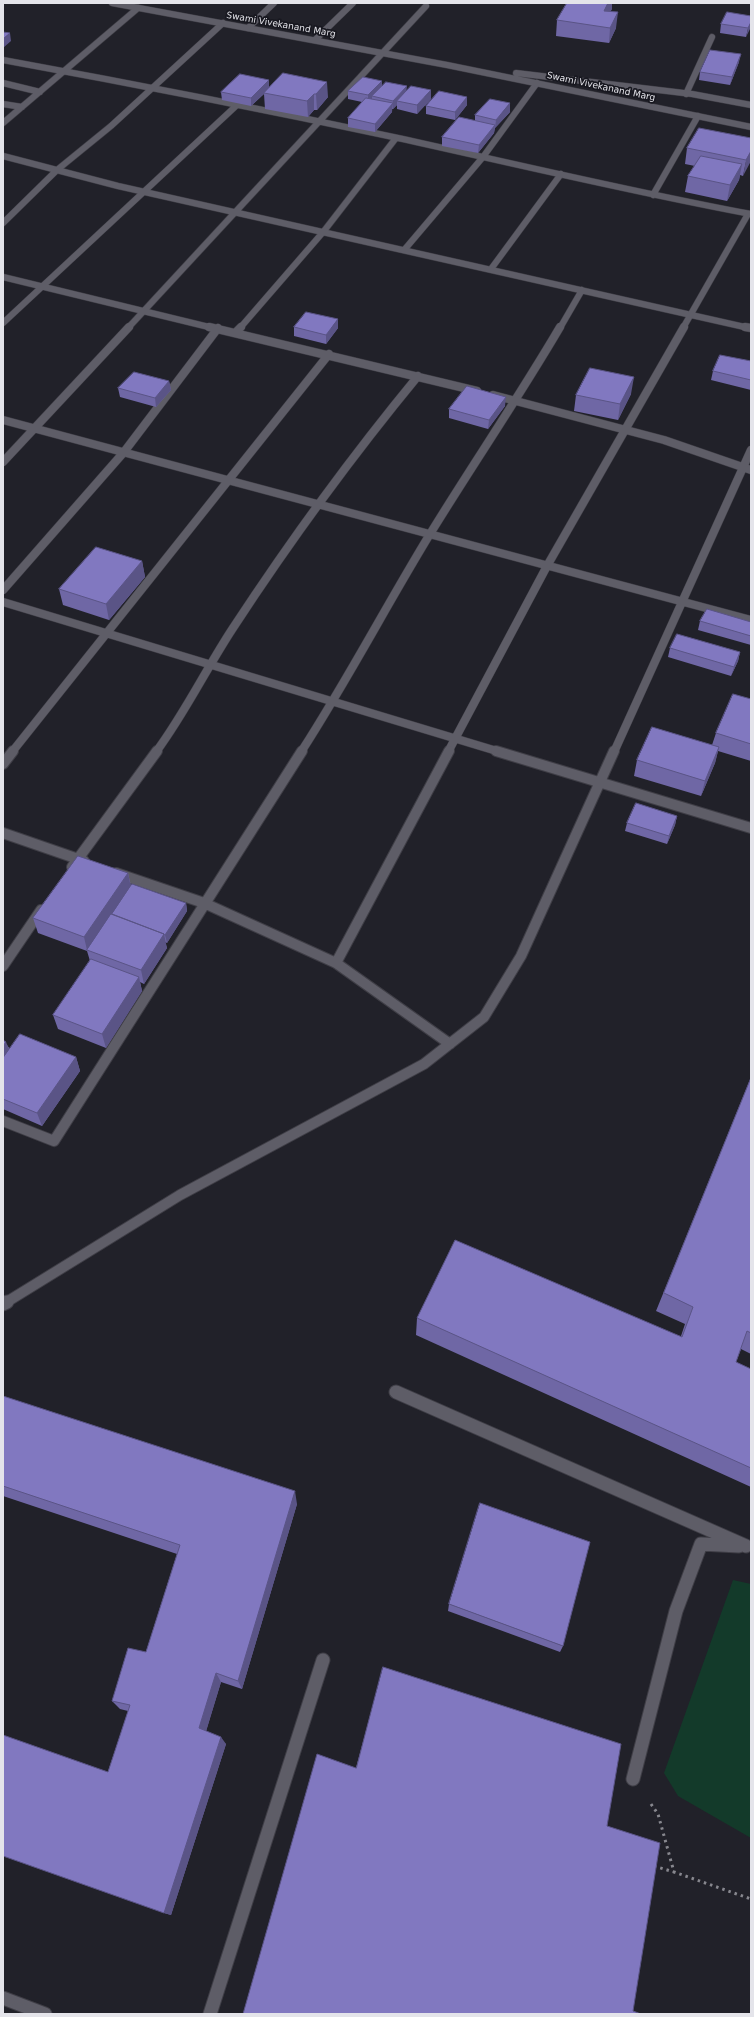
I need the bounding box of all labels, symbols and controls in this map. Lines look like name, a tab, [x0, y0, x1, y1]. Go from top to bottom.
street label: Swami Vivekanand Marg	[226, 10, 336, 40]
street label: Swami Vivekanand Marg	[546, 70, 656, 104]

